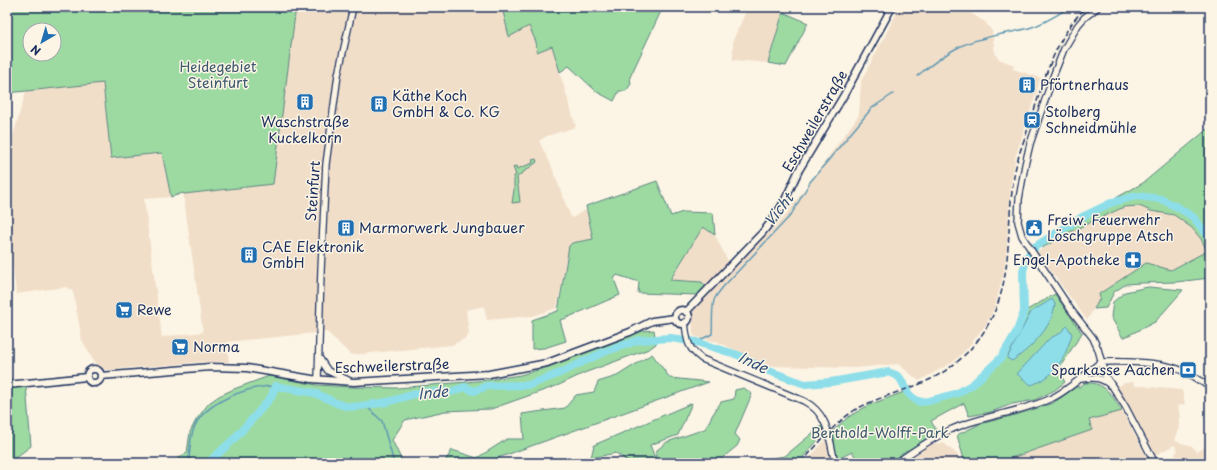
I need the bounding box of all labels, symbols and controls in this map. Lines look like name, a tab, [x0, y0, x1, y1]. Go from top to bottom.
north arrow	[22, 22, 62, 62]
text: N	[27, 41, 44, 60]
park label: Heidegebiet Steinfurt	[179, 56, 257, 93]
street label: Eschweilerstraße	[777, 66, 852, 176]
place label: Pförtnerhaus	[1040, 74, 1129, 95]
building icon: Pförtnerhaus	[1017, 75, 1037, 95]
place label: Käthe Koch GmbH & Co. KG	[392, 85, 500, 122]
building icon: Waschstraße Kuckelkorn	[295, 92, 315, 112]
building icon: Käthe Koch GmbH & Co. KG	[369, 94, 389, 114]
place label: Stolberg Schneidmühle	[1045, 101, 1136, 138]
station icon: Stolberg Schneidmühle	[1022, 110, 1042, 130]
place label: Waschstraße Kuckelkorn	[261, 111, 349, 148]
street label: Steinfurt	[300, 160, 325, 222]
water label: Vicht	[757, 186, 799, 231]
place label: Freiw. Feuerwehr Löschgruppe Atsch	[1047, 209, 1174, 246]
place label: Marmorwerk Jungbauer	[359, 217, 525, 238]
building icon: Marmorwerk Jungbauer	[336, 218, 356, 238]
public building icon: Freiw. Feuerwehr Löschgruppe Atsch	[1024, 218, 1044, 238]
place label: CAE Elektronik GmbH	[262, 236, 365, 273]
building icon: CAE Elektronik GmbH	[239, 245, 259, 265]
place label: Engel-Apotheke	[1013, 249, 1120, 270]
pharmacy icon: Engel-Apotheke	[1123, 250, 1143, 270]
place label: Rewe	[137, 299, 172, 320]
supermarket icon: Rewe	[114, 300, 134, 320]
place label: Norma	[193, 336, 240, 357]
supermarket icon: Norma	[170, 337, 190, 357]
water label: Inde	[735, 345, 773, 379]
street label: Eschweilerstraße	[334, 353, 450, 378]
place label: Sparkasse Aachen	[1051, 359, 1175, 380]
bank icon: Sparkasse Aachen	[1178, 360, 1198, 380]
water label: Inde	[417, 378, 450, 405]
park label: Berthold-Wolff-Park	[811, 422, 950, 443]

